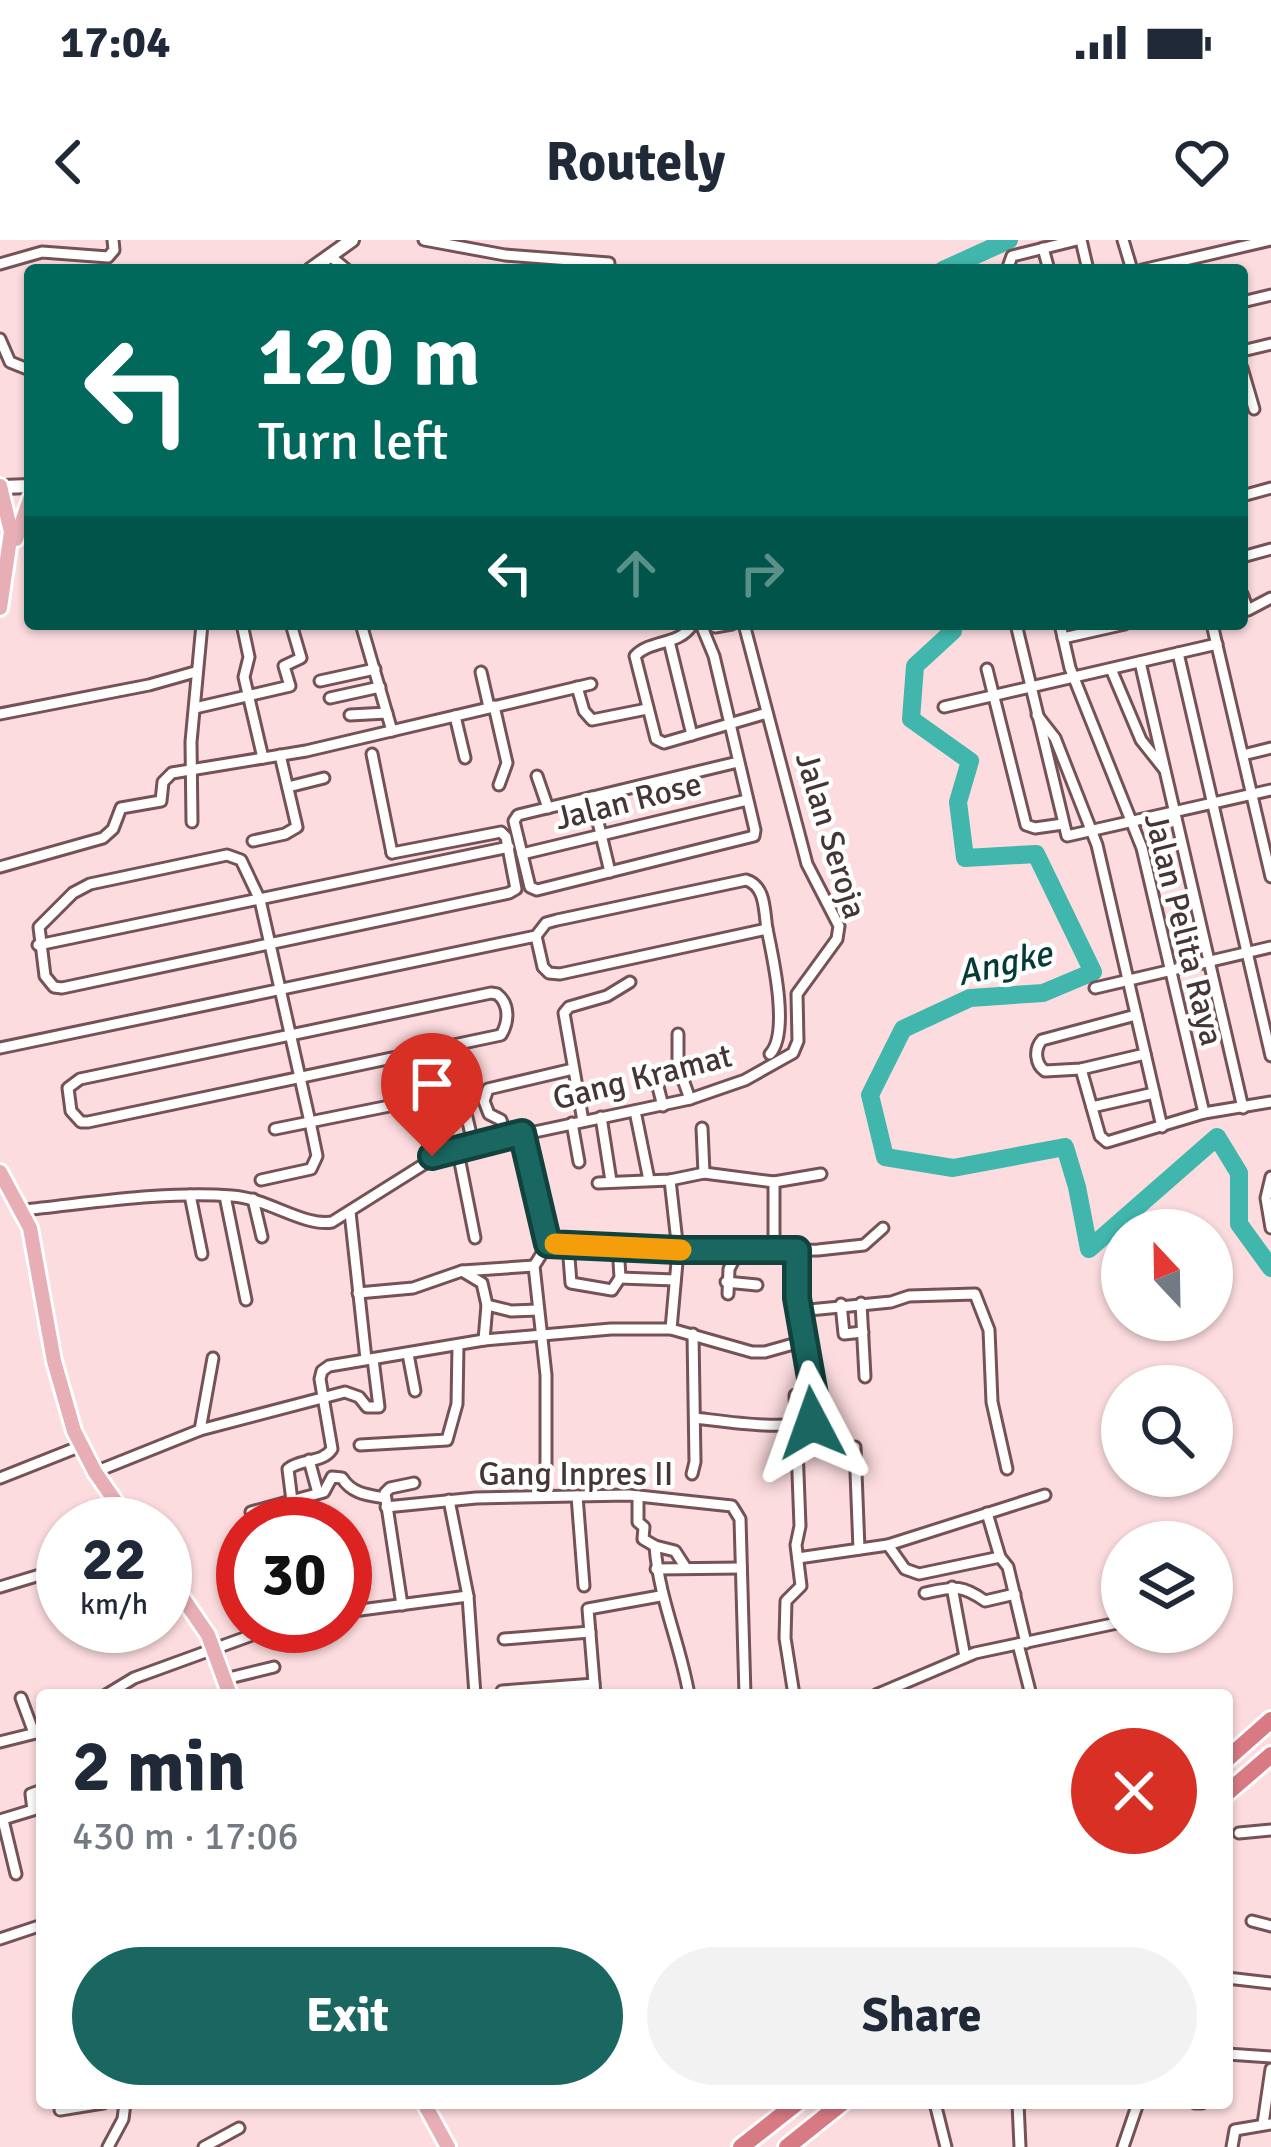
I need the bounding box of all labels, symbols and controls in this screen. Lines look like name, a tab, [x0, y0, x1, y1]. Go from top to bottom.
text: 17:04	[60, 15, 170, 70]
icon: back	[36, 129, 102, 195]
text: Routely	[546, 129, 725, 196]
icon: heart	[1169, 129, 1235, 195]
text: 120 m	[258, 305, 480, 409]
icon: left	[60, 312, 216, 468]
text: Turn left	[258, 408, 448, 475]
icon: left	[477, 540, 543, 606]
icon: ahead	[603, 540, 669, 606]
icon: right	[729, 540, 795, 606]
street label: Jalan Seroja	[786, 747, 875, 924]
street label: Jalan Rose	[551, 763, 706, 839]
street label: Jalan Pelita Raya	[1135, 809, 1232, 1050]
water label: Angke	[952, 930, 1058, 996]
pin	[381, 1033, 483, 1156]
street label: Gang Kramat	[549, 1035, 736, 1120]
icon: arrive	[399, 1051, 465, 1117]
north arrow	[1101, 1209, 1233, 1341]
map controls	[1101, 1209, 1233, 1653]
position arrow	[749, 1360, 875, 1486]
button: search	[1101, 1365, 1233, 1497]
street label: Gang Inpres II	[479, 1454, 673, 1495]
speed limit sign: 30	[216, 1497, 372, 1653]
button: layers	[1101, 1521, 1233, 1653]
text: 22	[82, 1523, 146, 1597]
text: km/h	[80, 1586, 148, 1623]
text: 2 min	[72, 1722, 246, 1811]
button: close	[1071, 1728, 1197, 1854]
text: 430 m · 17:06	[72, 1812, 299, 1860]
button: Exit	[72, 1947, 623, 2085]
button: Share	[647, 1947, 1197, 2085]

